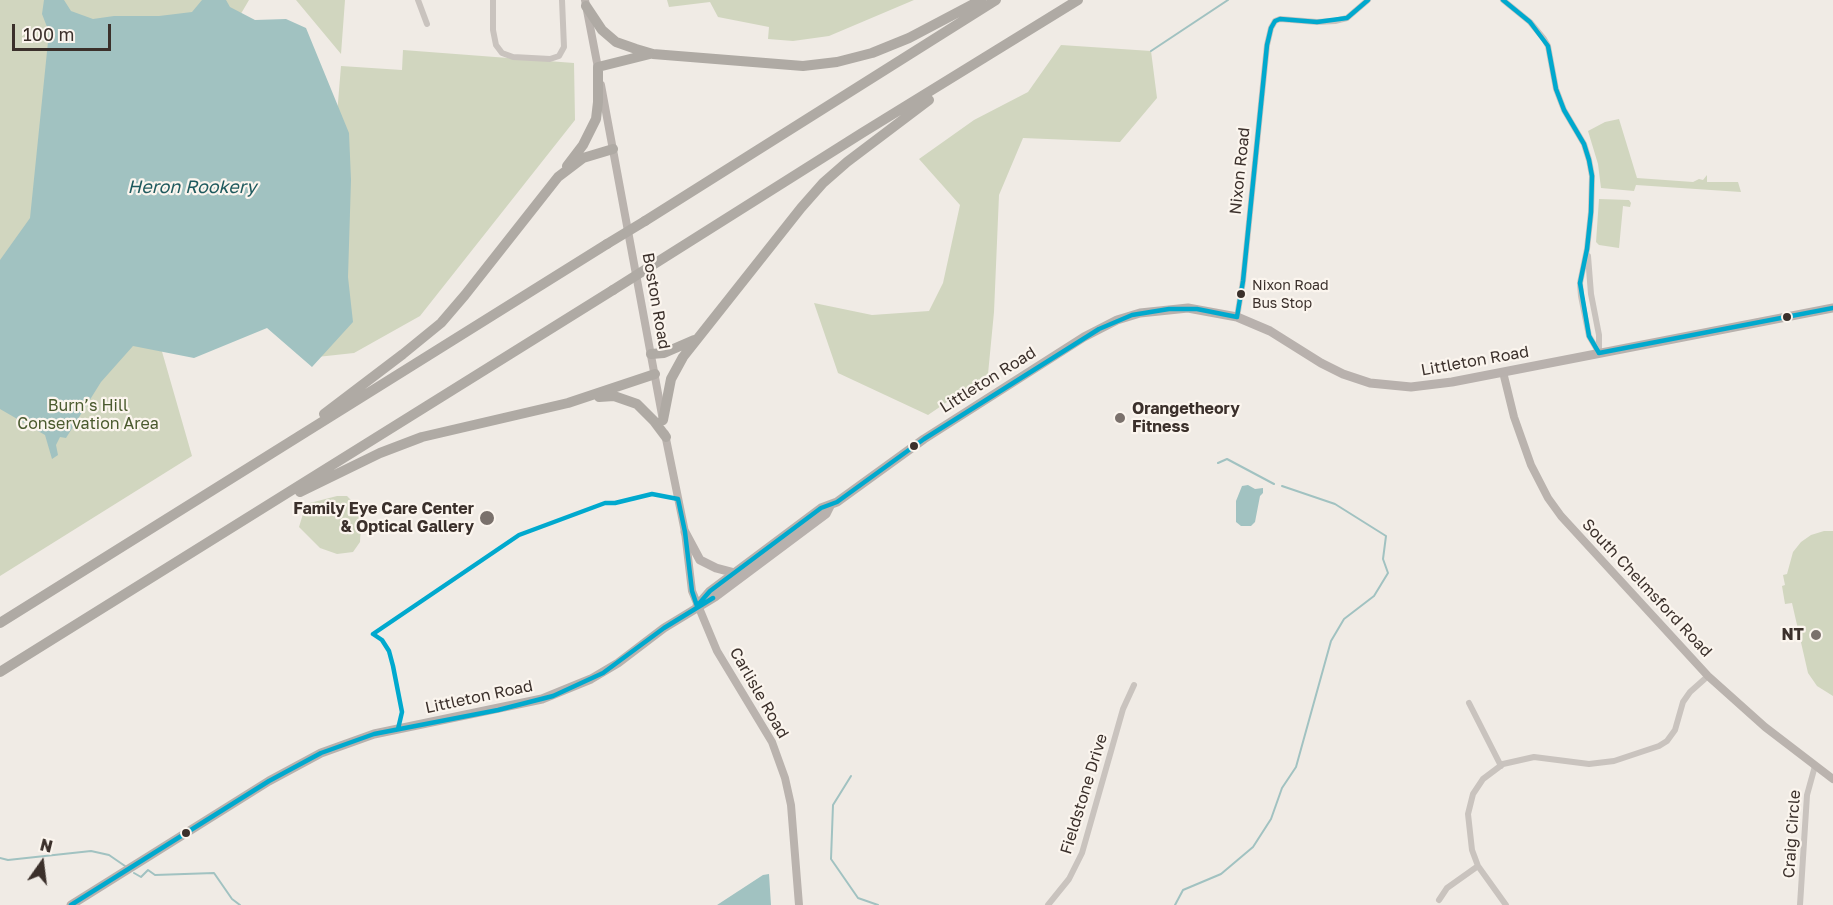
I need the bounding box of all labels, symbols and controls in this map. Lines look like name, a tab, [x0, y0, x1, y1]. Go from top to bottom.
scale bar	[15, 12, 114, 50]
text: 100 m	[23, 23, 74, 45]
street label: Nixon Road	[1226, 126, 1254, 216]
water label: Heron Rookery	[128, 176, 256, 198]
street label: Boston Road	[638, 251, 674, 351]
place label: Nixon Road Bus Stop	[1252, 278, 1329, 310]
marker: Nixon Road Bus Stop	[1235, 288, 1247, 300]
unlabelled marker	[1781, 311, 1793, 323]
street label: Littleton Road	[1419, 342, 1531, 380]
street label: Littleton Road	[937, 343, 1039, 417]
park label: Burn’s Hill Conservation Area	[17, 396, 159, 434]
place label: Orangetheory Fitness	[1132, 399, 1240, 437]
marker: Orangetheory Fitness	[1113, 411, 1127, 425]
unlabelled marker	[908, 440, 920, 452]
place label: Family Eye Care Center & Optical Gallery	[293, 499, 474, 537]
marker: Family Eye Care Center & Optical Gallery	[478, 509, 496, 527]
street label: South Chelmsford Road	[1578, 515, 1716, 661]
place label: NT	[1781, 625, 1804, 645]
marker: NT	[1809, 628, 1823, 642]
street label: Carlisle Road	[725, 644, 793, 742]
street label: Littleton Road	[424, 676, 534, 718]
street label: Fieldstone Drive	[1057, 731, 1111, 857]
street label: Craig Circle	[1779, 789, 1805, 879]
unlabelled marker	[180, 827, 192, 839]
north arrow	[12, 833, 72, 893]
text: N	[38, 834, 55, 857]

